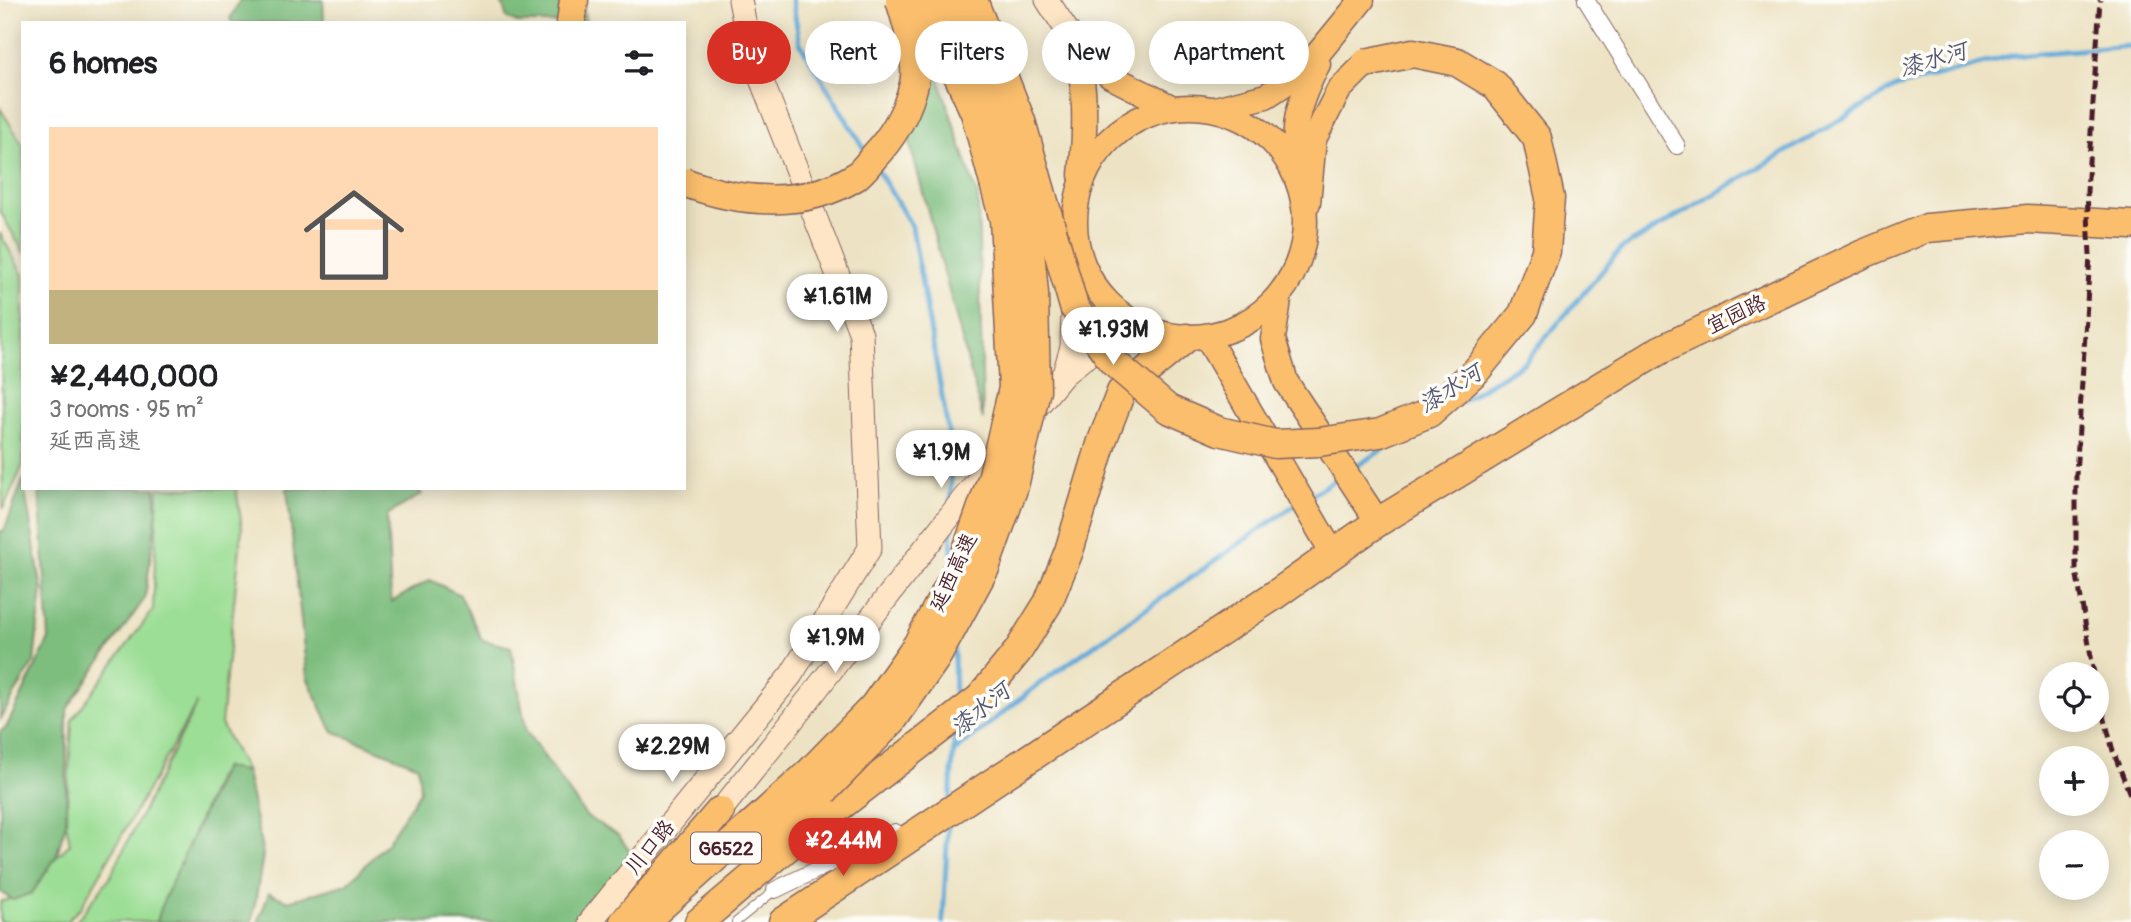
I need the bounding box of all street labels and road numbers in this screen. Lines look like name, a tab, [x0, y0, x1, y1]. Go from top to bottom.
street label: 宜园路	[1702, 289, 1770, 340]
street label: 延西高速	[923, 528, 983, 616]
street label: 川口路	[620, 814, 681, 880]
road number: G6522	[691, 832, 761, 863]

